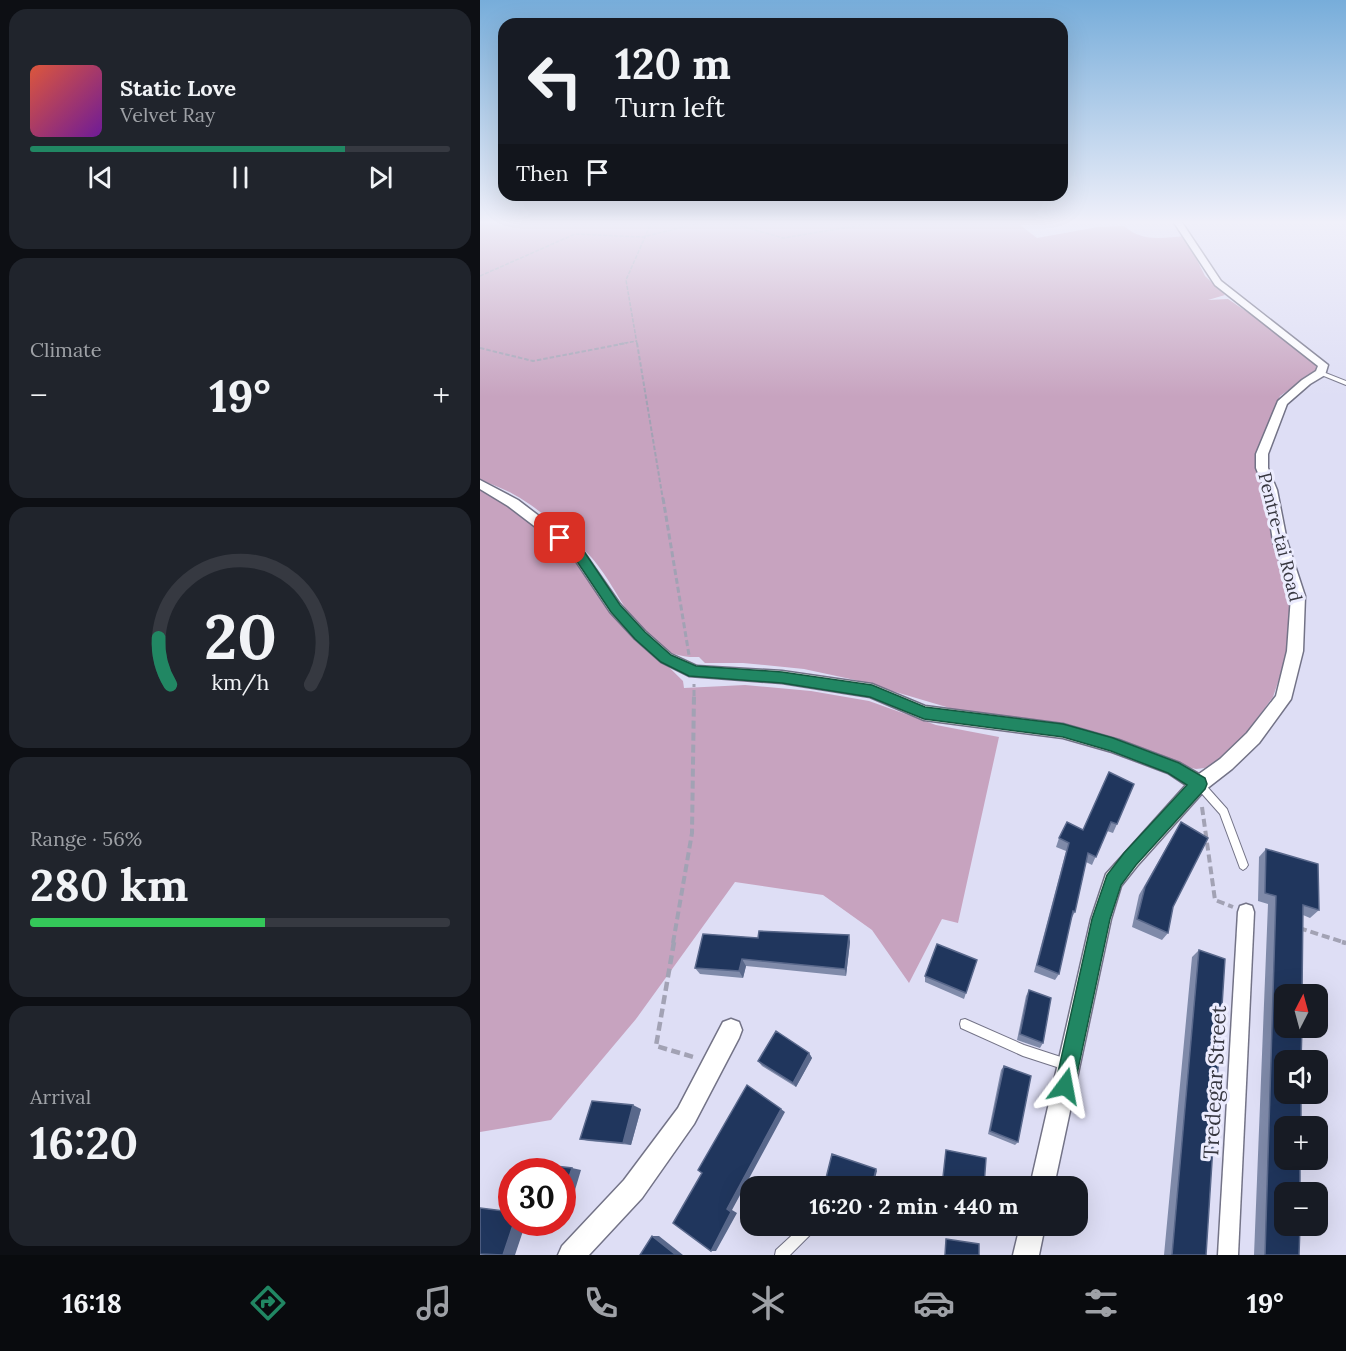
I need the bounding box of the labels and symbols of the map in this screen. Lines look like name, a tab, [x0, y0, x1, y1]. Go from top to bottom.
street label: Pentre-tai Road	[1253, 470, 1308, 604]
pin	[534, 512, 585, 563]
north arrow	[1274, 984, 1328, 1038]
street label: Tredegar Street	[1197, 1004, 1232, 1160]
position arrow	[1033, 1054, 1097, 1118]
speed limit sign: 30	[498, 1158, 576, 1236]

